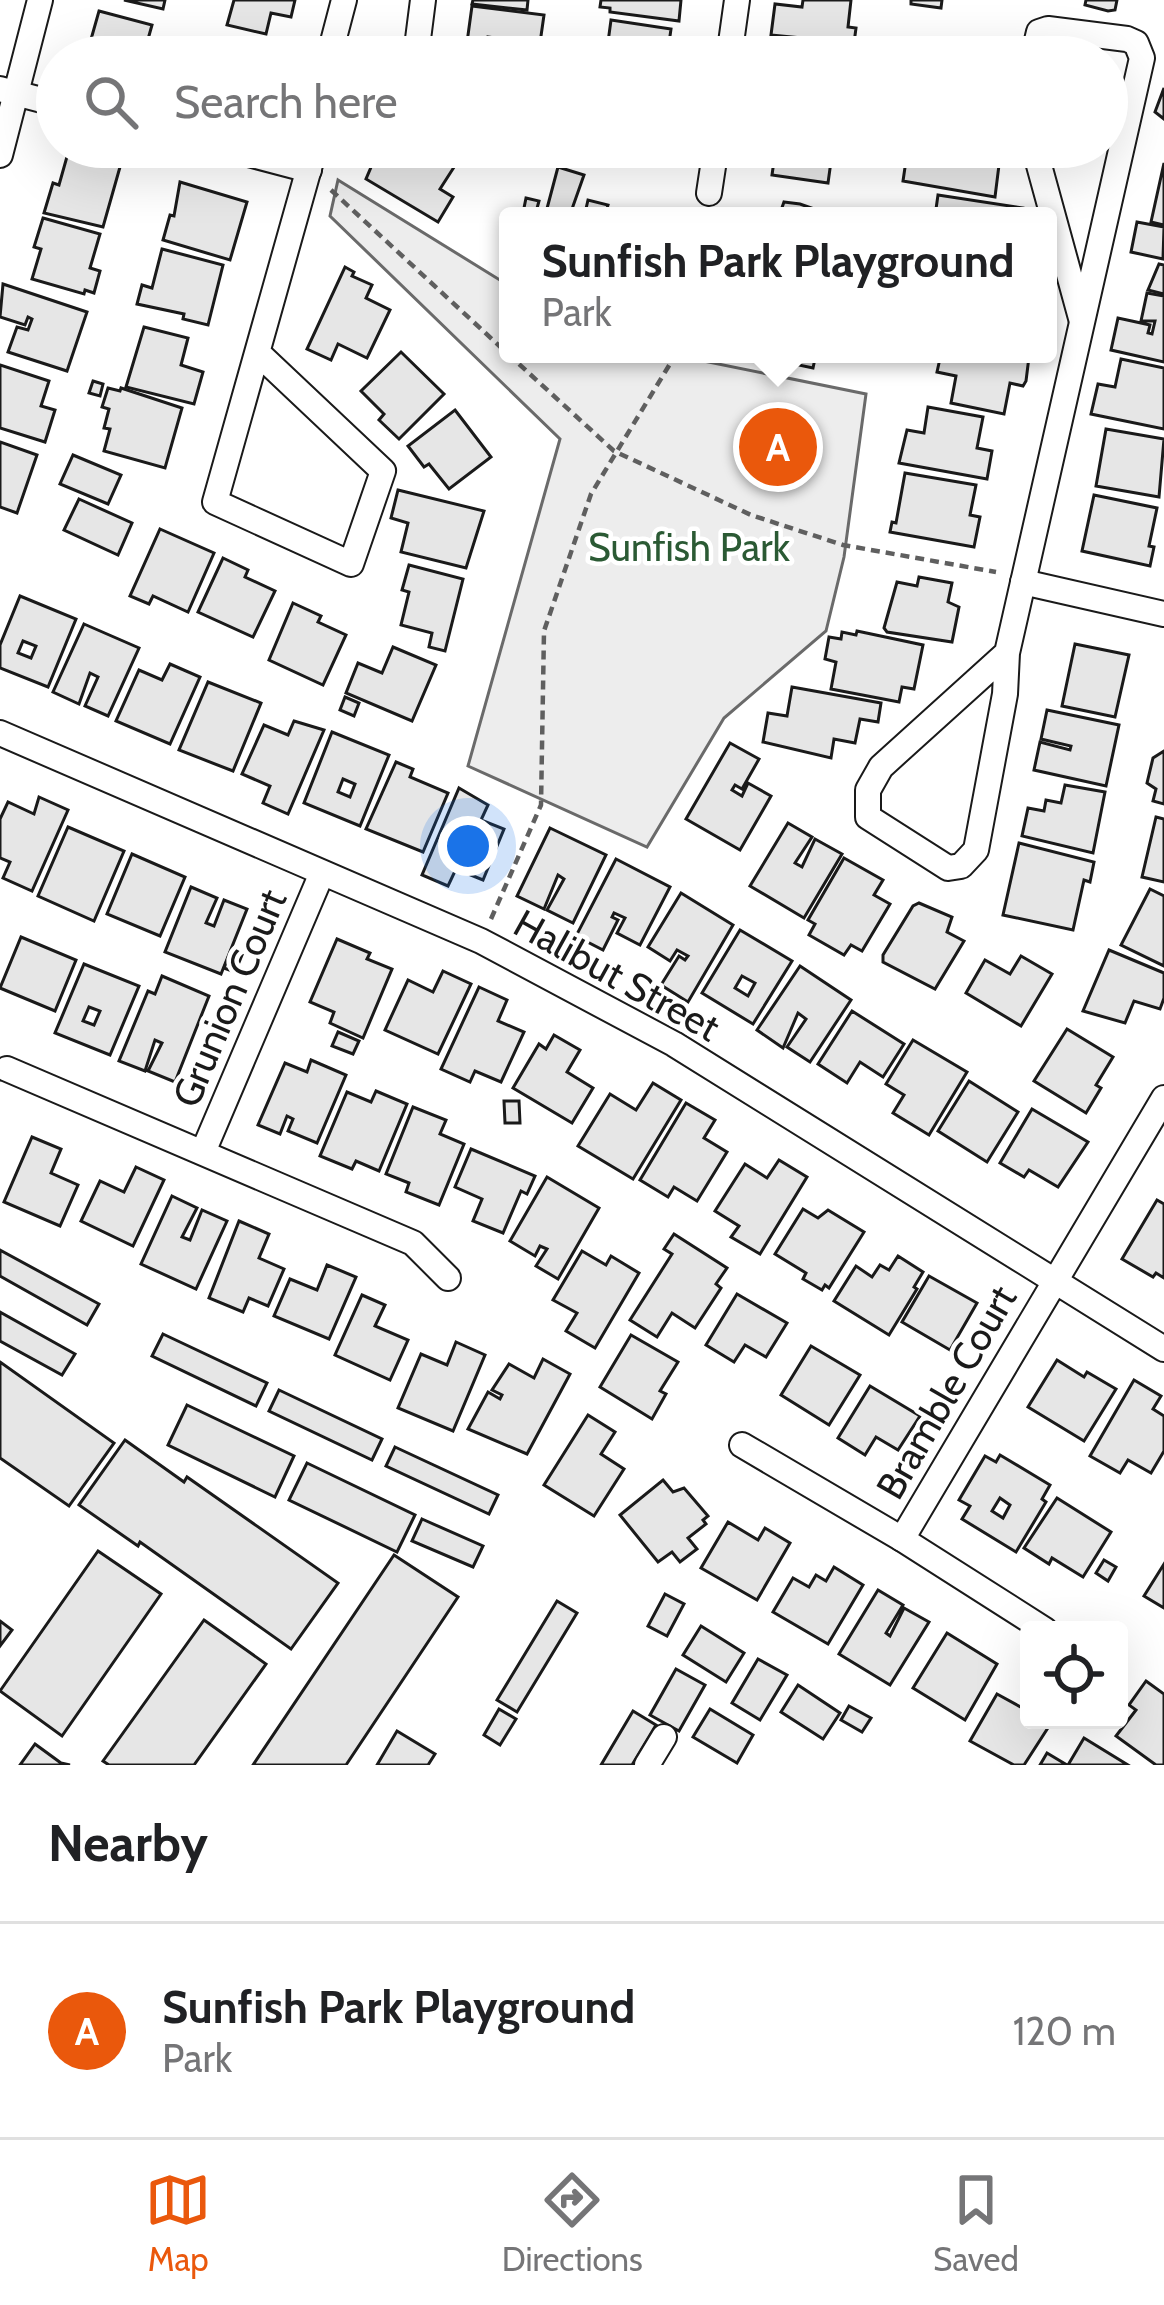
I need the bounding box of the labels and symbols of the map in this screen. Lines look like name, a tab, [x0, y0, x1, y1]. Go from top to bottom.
pin: A	[739, 402, 817, 492]
park label: Sunfish Park	[588, 523, 791, 571]
your location	[438, 816, 498, 876]
street label: Grunion Court	[162, 882, 296, 1114]
street label: Halibut Street	[506, 899, 728, 1051]
street label: Bramble Court	[866, 1277, 1026, 1507]

